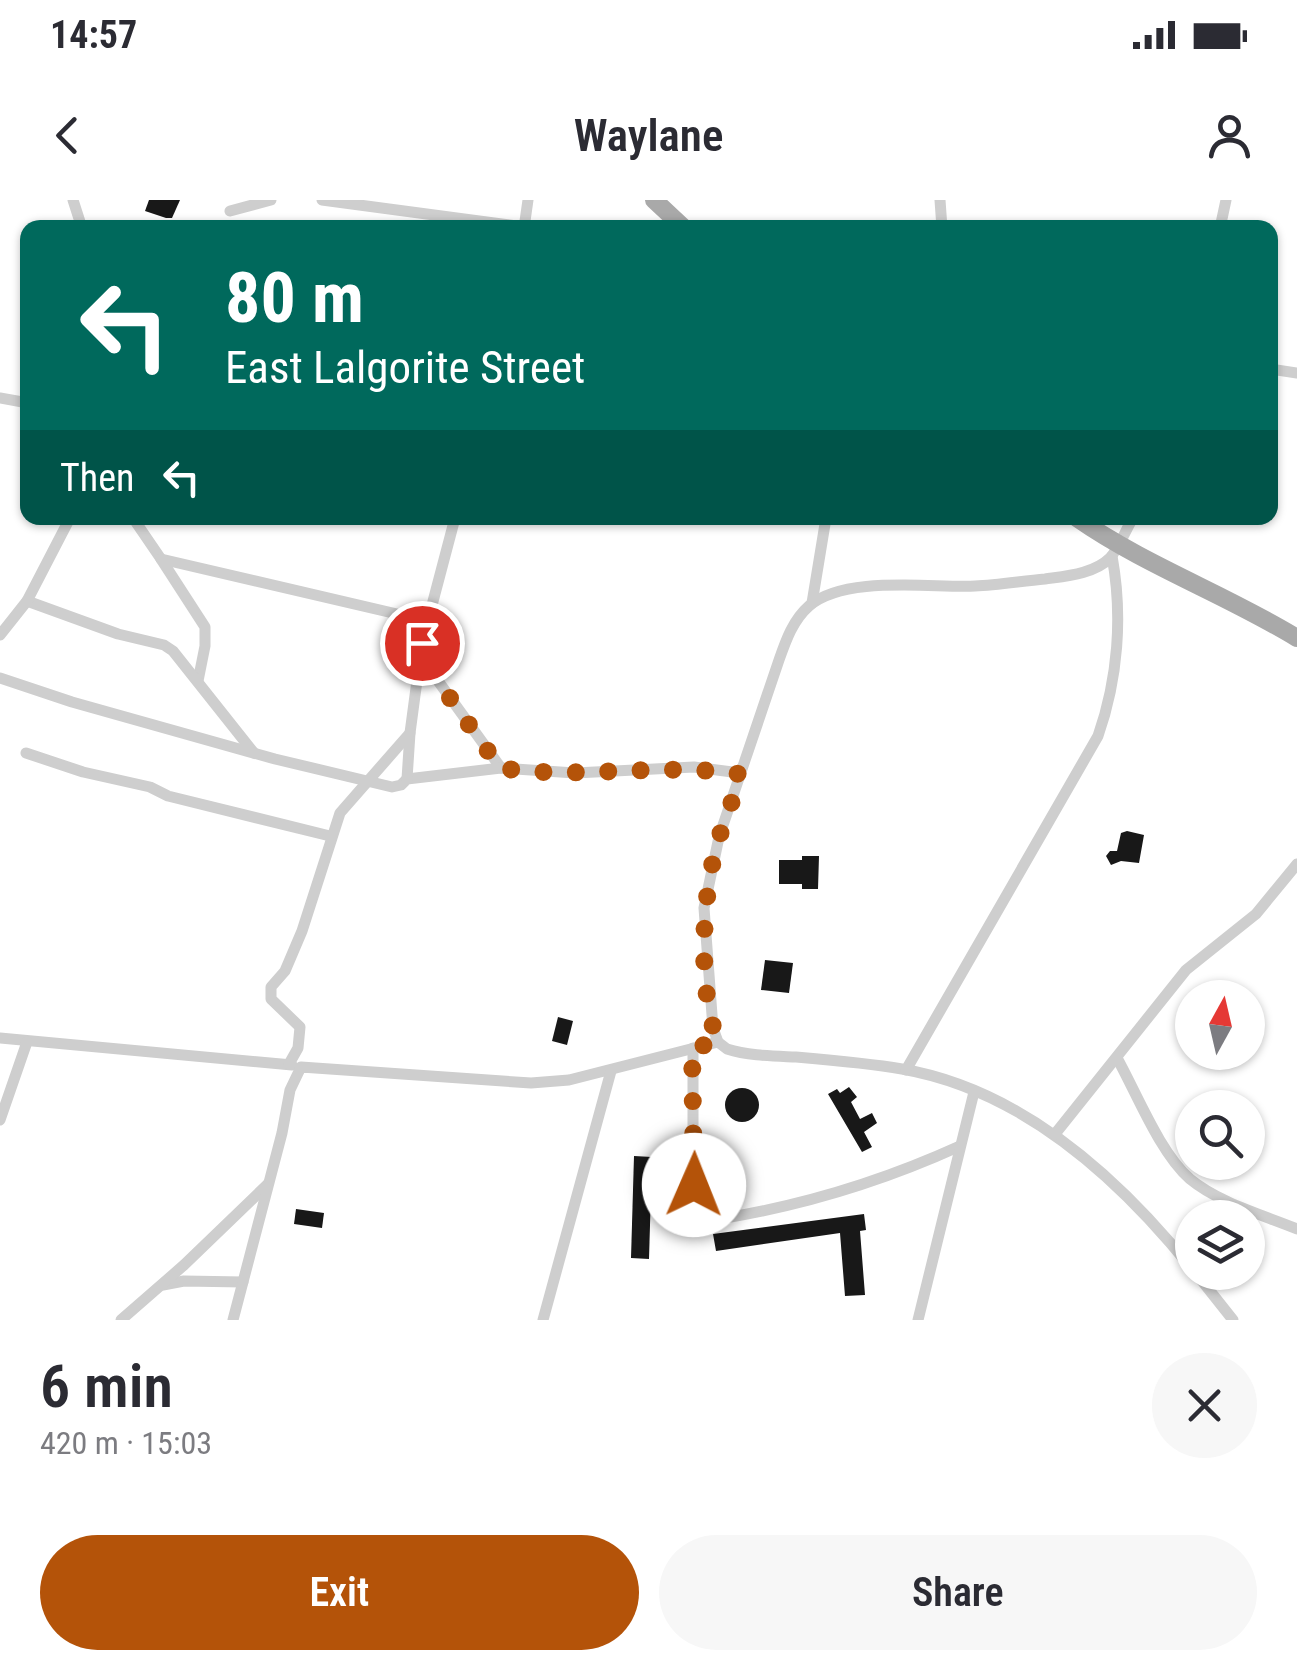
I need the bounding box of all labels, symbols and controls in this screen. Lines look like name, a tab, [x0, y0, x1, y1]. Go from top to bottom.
text: 14:57	[50, 13, 137, 57]
icon: back	[40, 108, 95, 163]
icon: person	[1202, 108, 1257, 163]
text: Waylane	[574, 109, 723, 162]
text: 80 m	[225, 257, 364, 339]
icon: left	[60, 260, 190, 390]
text: East Lalgorite Street	[225, 341, 585, 394]
icon: left	[154, 450, 209, 505]
text: Then	[60, 456, 134, 500]
pin	[380, 601, 465, 686]
icon: arrive	[395, 616, 450, 671]
north arrow	[1175, 980, 1265, 1070]
map controls	[1175, 980, 1265, 1290]
button: search	[1175, 1090, 1265, 1180]
position arrow	[642, 1133, 746, 1237]
button: layers	[1175, 1200, 1265, 1290]
text: 6 min	[40, 1351, 173, 1422]
button: close	[1152, 1353, 1257, 1458]
text: 420 m · 15:03	[40, 1424, 212, 1462]
button: Exit	[40, 1535, 639, 1650]
button: Share	[659, 1535, 1257, 1650]

